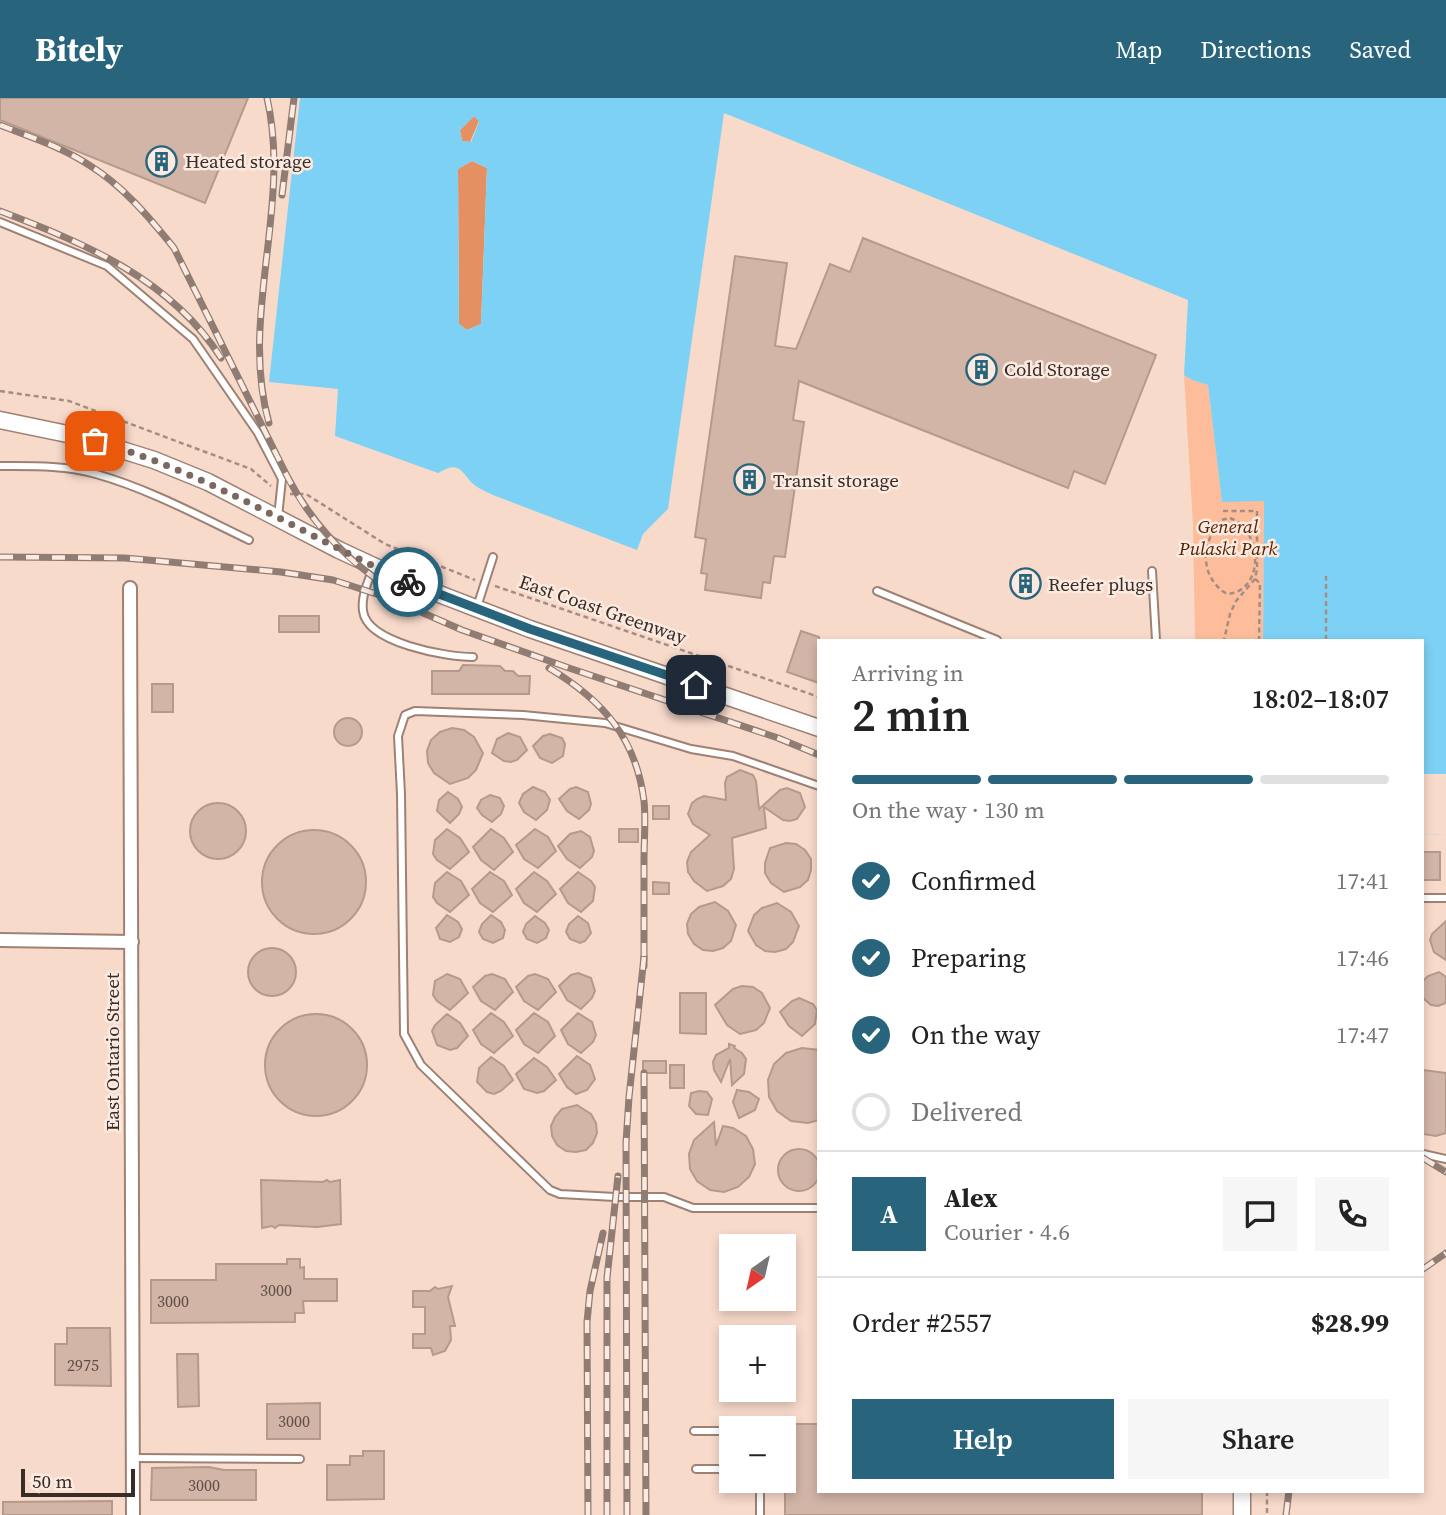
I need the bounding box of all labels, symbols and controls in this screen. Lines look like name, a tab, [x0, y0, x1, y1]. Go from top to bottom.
text: Bitely	[35, 27, 123, 72]
text: Map	[1115, 33, 1162, 66]
text: Directions	[1200, 33, 1311, 66]
text: Saved	[1349, 33, 1411, 66]
building icon: Heated storage	[145, 144, 179, 178]
place label: Heated storage	[185, 148, 311, 174]
building icon: Cold Storage	[964, 352, 998, 386]
place label: Cold Storage	[1004, 356, 1110, 382]
pin	[65, 411, 125, 471]
icon: bag	[76, 422, 114, 460]
building icon: Transit storage	[733, 463, 767, 497]
place label: Transit storage	[773, 467, 899, 493]
park label: General Pulaski Park	[1178, 513, 1277, 561]
courier	[373, 547, 443, 617]
icon: bike	[389, 563, 427, 601]
building icon: Reefer plugs	[1008, 567, 1042, 601]
street label: East Coast Greenway	[516, 568, 690, 650]
place label: Reefer plugs	[1048, 571, 1153, 597]
pin	[666, 655, 726, 715]
text: Arriving in	[852, 657, 964, 689]
icon: home	[677, 666, 715, 704]
text: 18:02–18:07	[1252, 681, 1389, 717]
text: 2 min	[852, 683, 970, 746]
text: On the way · 130 m	[852, 794, 1045, 826]
icon: check	[852, 862, 890, 900]
text: Confirmed	[911, 863, 1036, 899]
text: 17:41	[1336, 865, 1389, 897]
icon: check	[852, 939, 890, 977]
text: Preparing	[911, 940, 1026, 976]
text: 17:46	[1336, 942, 1389, 974]
street label: East Ontario Street	[99, 972, 125, 1131]
icon: check	[852, 1016, 890, 1054]
text: On the way	[911, 1017, 1040, 1053]
text: 17:47	[1336, 1019, 1389, 1051]
text: Delivered	[911, 1094, 1022, 1130]
button: chat	[1223, 1177, 1297, 1251]
button: phone	[1315, 1177, 1389, 1251]
text: Alex	[944, 1180, 998, 1216]
text: A	[880, 1196, 898, 1232]
text: Courier · 4.6	[944, 1216, 1070, 1248]
north arrow	[719, 1234, 796, 1311]
map controls	[719, 1234, 796, 1493]
house number: 3000	[260, 1279, 292, 1301]
house number: 3000	[157, 1290, 189, 1312]
text: Order #2557	[852, 1305, 992, 1341]
text: $28.99	[1311, 1305, 1389, 1341]
button: +	[719, 1325, 796, 1402]
house number: 2975	[67, 1354, 99, 1376]
button: Help	[852, 1399, 1114, 1479]
button: Share	[1128, 1399, 1389, 1479]
house number: 3000	[278, 1410, 310, 1432]
button: −	[719, 1416, 796, 1493]
scale bar	[21, 1466, 135, 1498]
text: 50 m	[32, 1468, 73, 1494]
house number: 3000	[188, 1474, 220, 1496]

